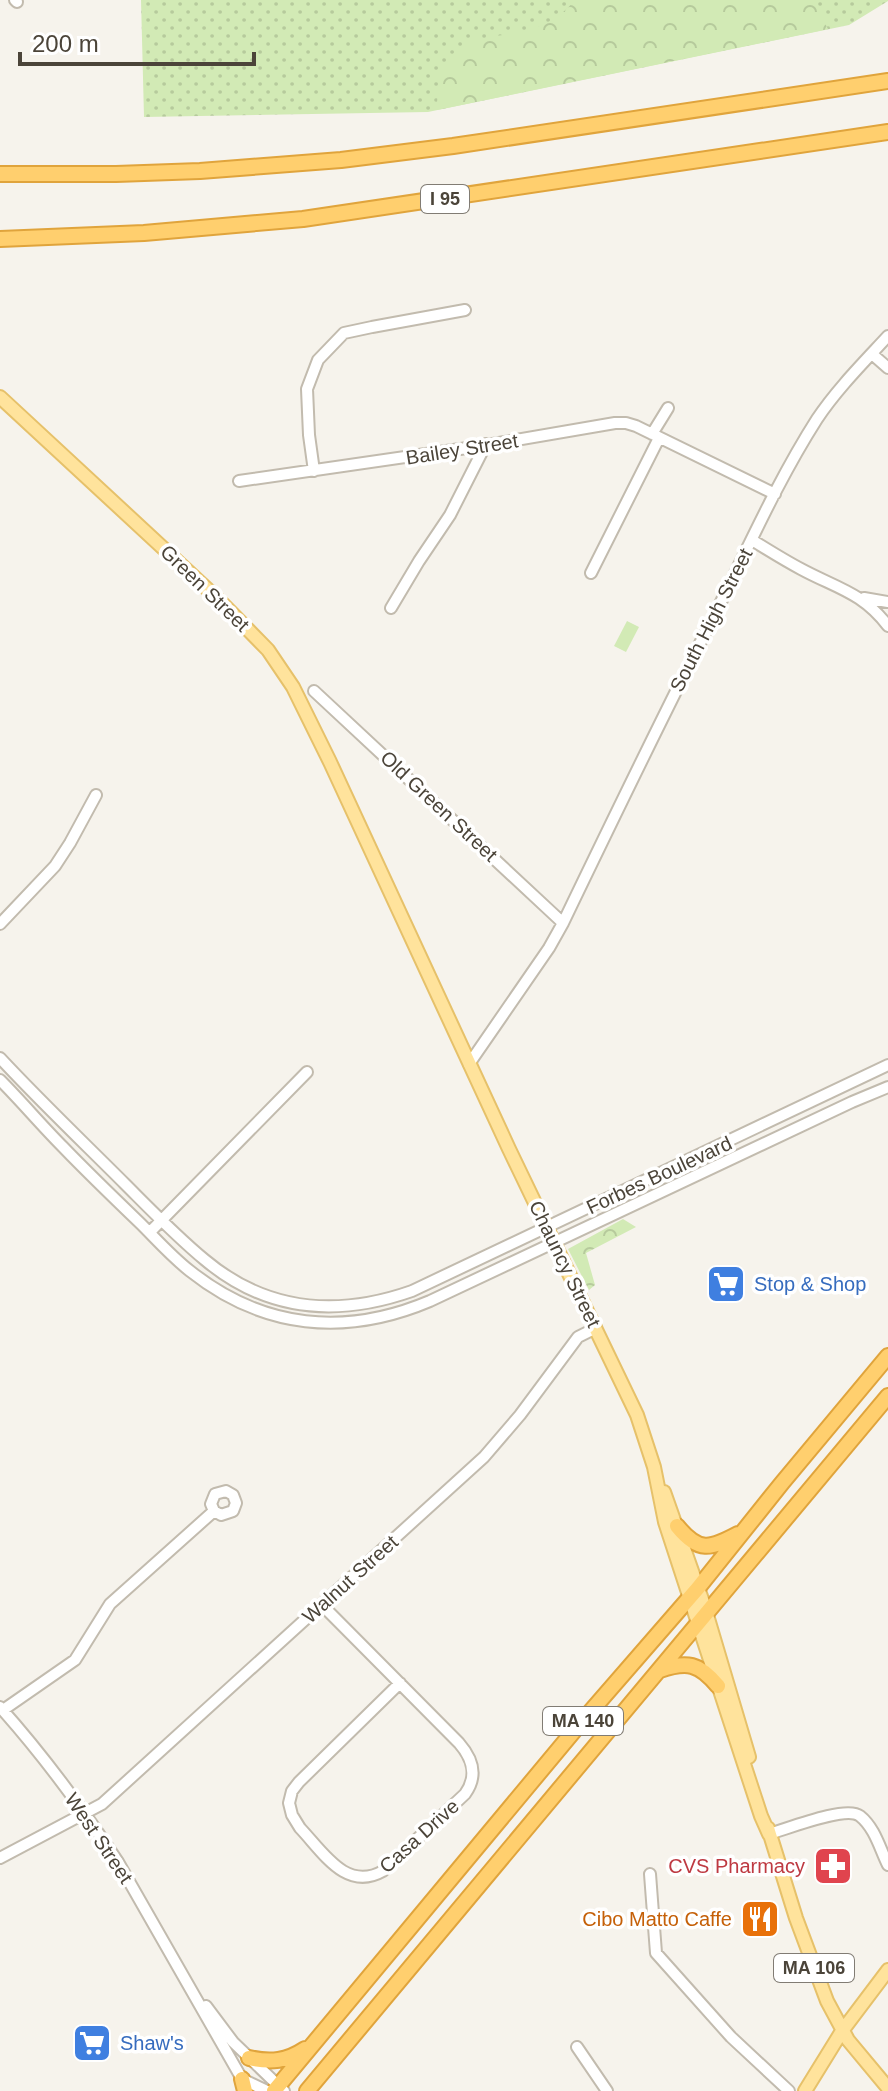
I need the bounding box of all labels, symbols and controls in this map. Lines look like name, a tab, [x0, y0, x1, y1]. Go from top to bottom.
scale bar	[20, 16, 254, 66]
text: 200 m	[32, 30, 99, 57]
road number: I 95	[421, 185, 469, 213]
street label: Bailey Street	[404, 429, 520, 469]
street label: Green Street	[156, 540, 254, 636]
street label: South High Street	[665, 544, 757, 695]
street label: Old Green Street	[376, 746, 502, 866]
street label: Forbes Boulevard	[583, 1132, 735, 1218]
street label: Chauncy Street	[525, 1197, 605, 1331]
supermarket icon: Stop & Shop	[705, 1263, 747, 1305]
place label: Stop & Shop	[754, 1273, 866, 1295]
street label: Walnut Street	[298, 1530, 402, 1627]
road number: MA 140	[543, 1707, 623, 1735]
street label: West Street	[61, 1789, 137, 1888]
street label: Casa Drive	[375, 1795, 463, 1877]
pharmacy icon: CVS Pharmacy	[812, 1845, 854, 1887]
place label: CVS Pharmacy	[668, 1855, 805, 1877]
restaurant icon: Cibo Matto Caffe	[739, 1898, 781, 1940]
place label: Cibo Matto Caffe	[582, 1908, 732, 1930]
road number: MA 106	[774, 1954, 854, 1982]
supermarket icon: Shaw's	[71, 2022, 113, 2064]
place label: Shaw's	[120, 2032, 184, 2054]

